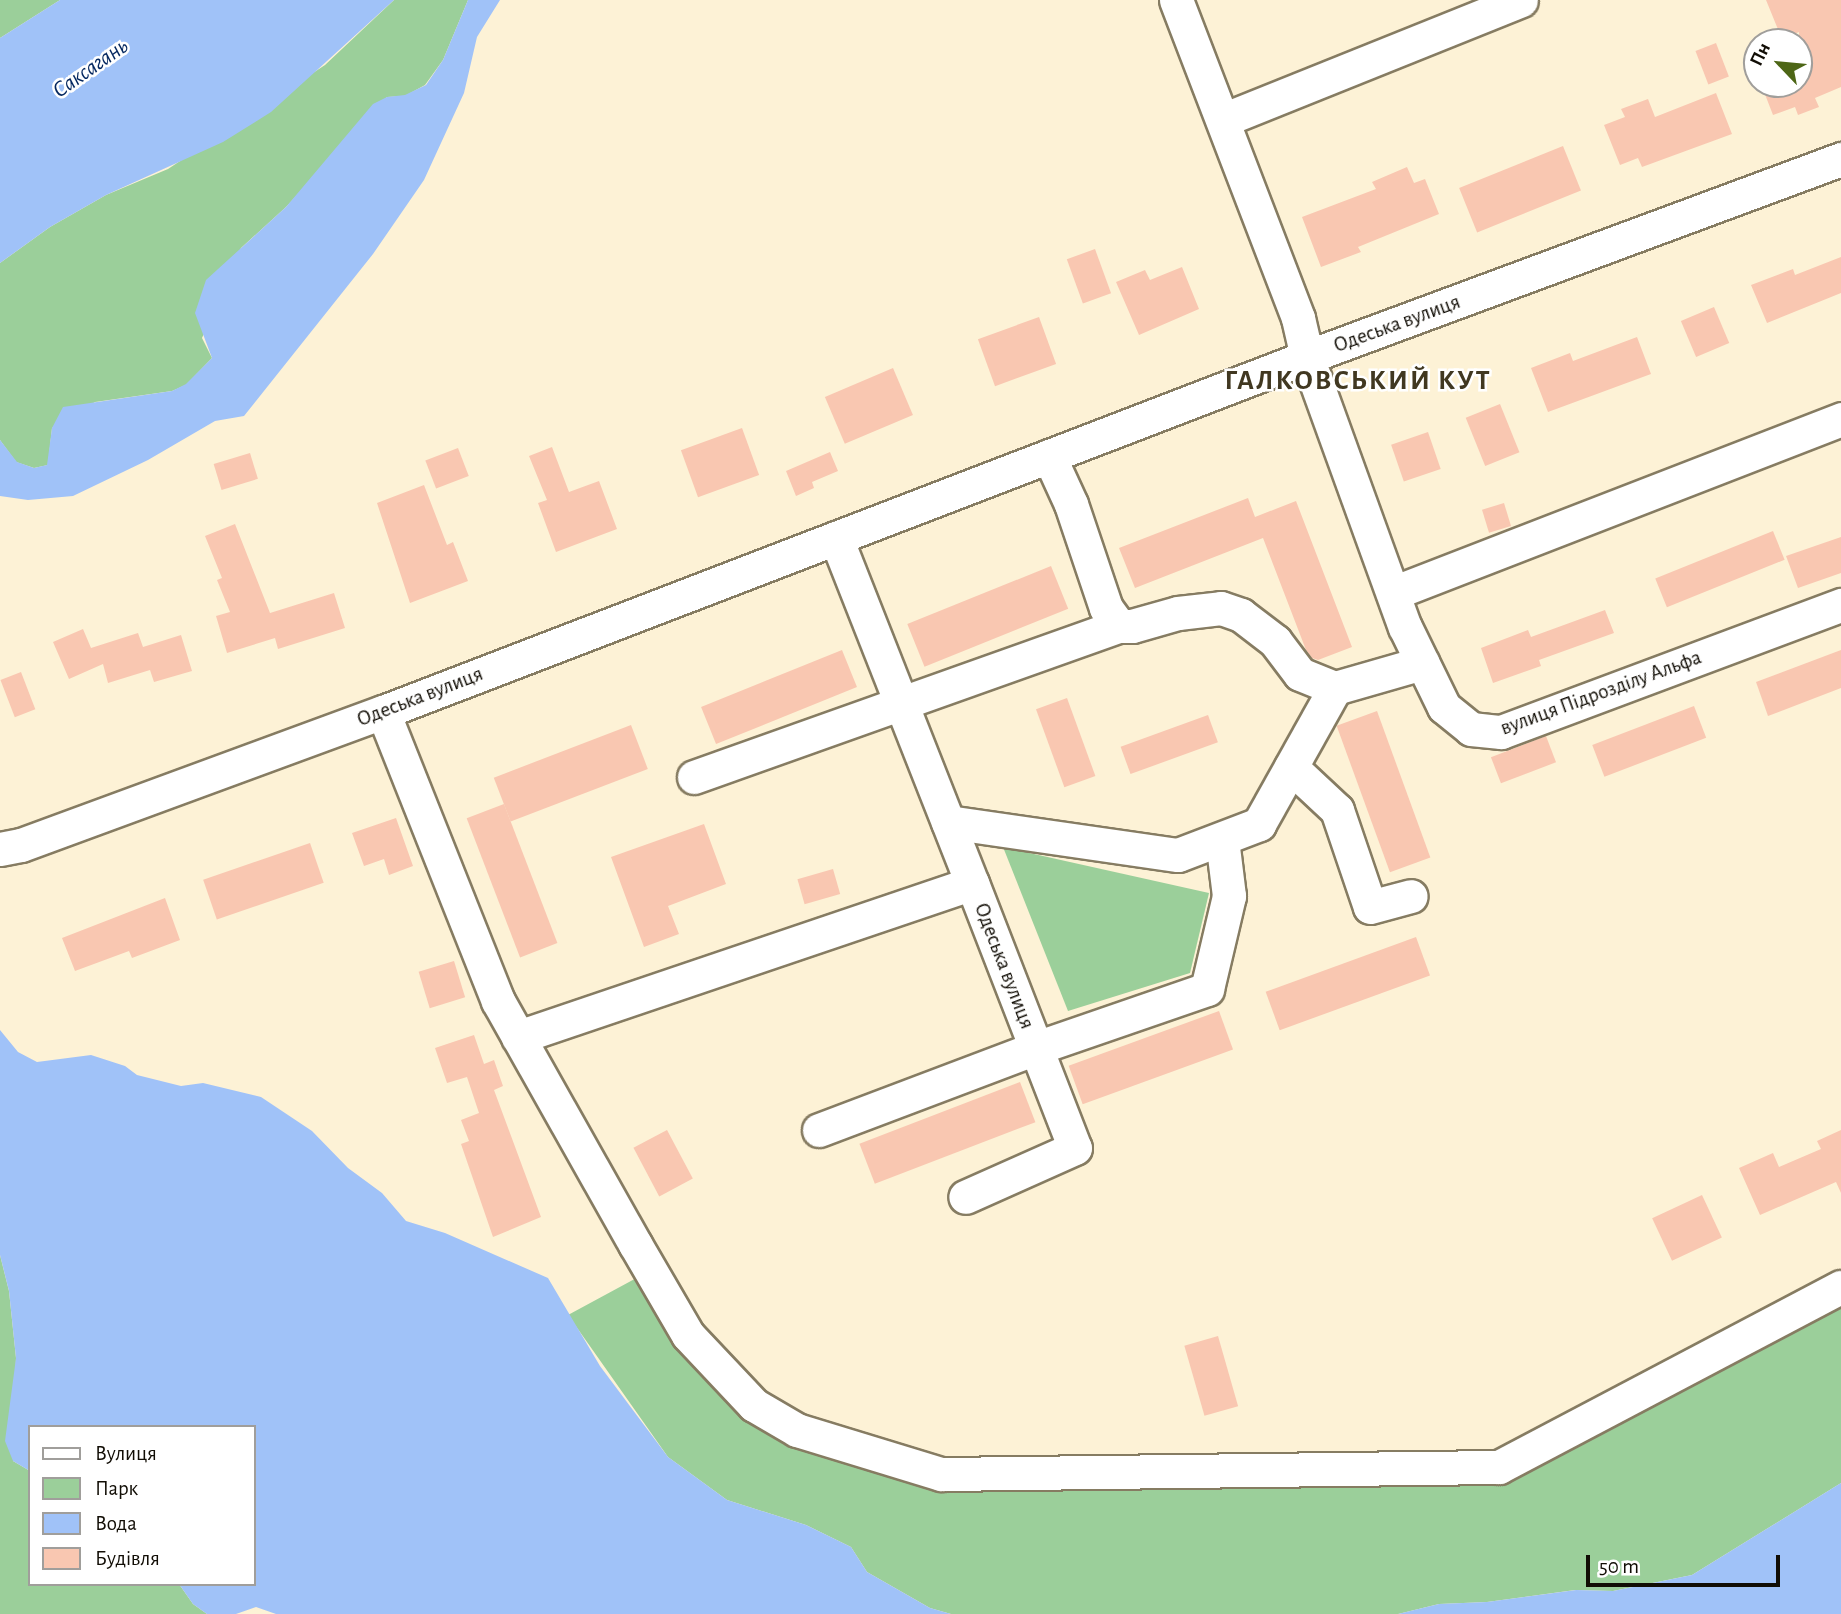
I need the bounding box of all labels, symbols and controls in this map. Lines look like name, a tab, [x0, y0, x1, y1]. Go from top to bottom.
north arrow	[1743, 28, 1813, 98]
water label: Саксагань	[48, 33, 134, 105]
text: Пн	[1747, 40, 1774, 69]
street label: Одеська вулиця	[1330, 289, 1464, 359]
district label: ГАЛКОВСЬКИЙ КУТ	[1226, 364, 1490, 398]
street label: вулиця Підрозділу Альфа	[1497, 645, 1705, 741]
street label: Одеська вулиця	[353, 661, 487, 733]
street label: Одеська вулиця	[968, 899, 1040, 1033]
legend	[28, 1425, 256, 1586]
text: Вулиця	[95, 1443, 157, 1464]
text: Парк	[95, 1478, 138, 1499]
text: Вода	[95, 1513, 137, 1534]
scale bar	[1589, 1540, 1783, 1584]
text: Будівля	[95, 1548, 160, 1569]
text: 50 m	[1599, 1556, 1639, 1577]

